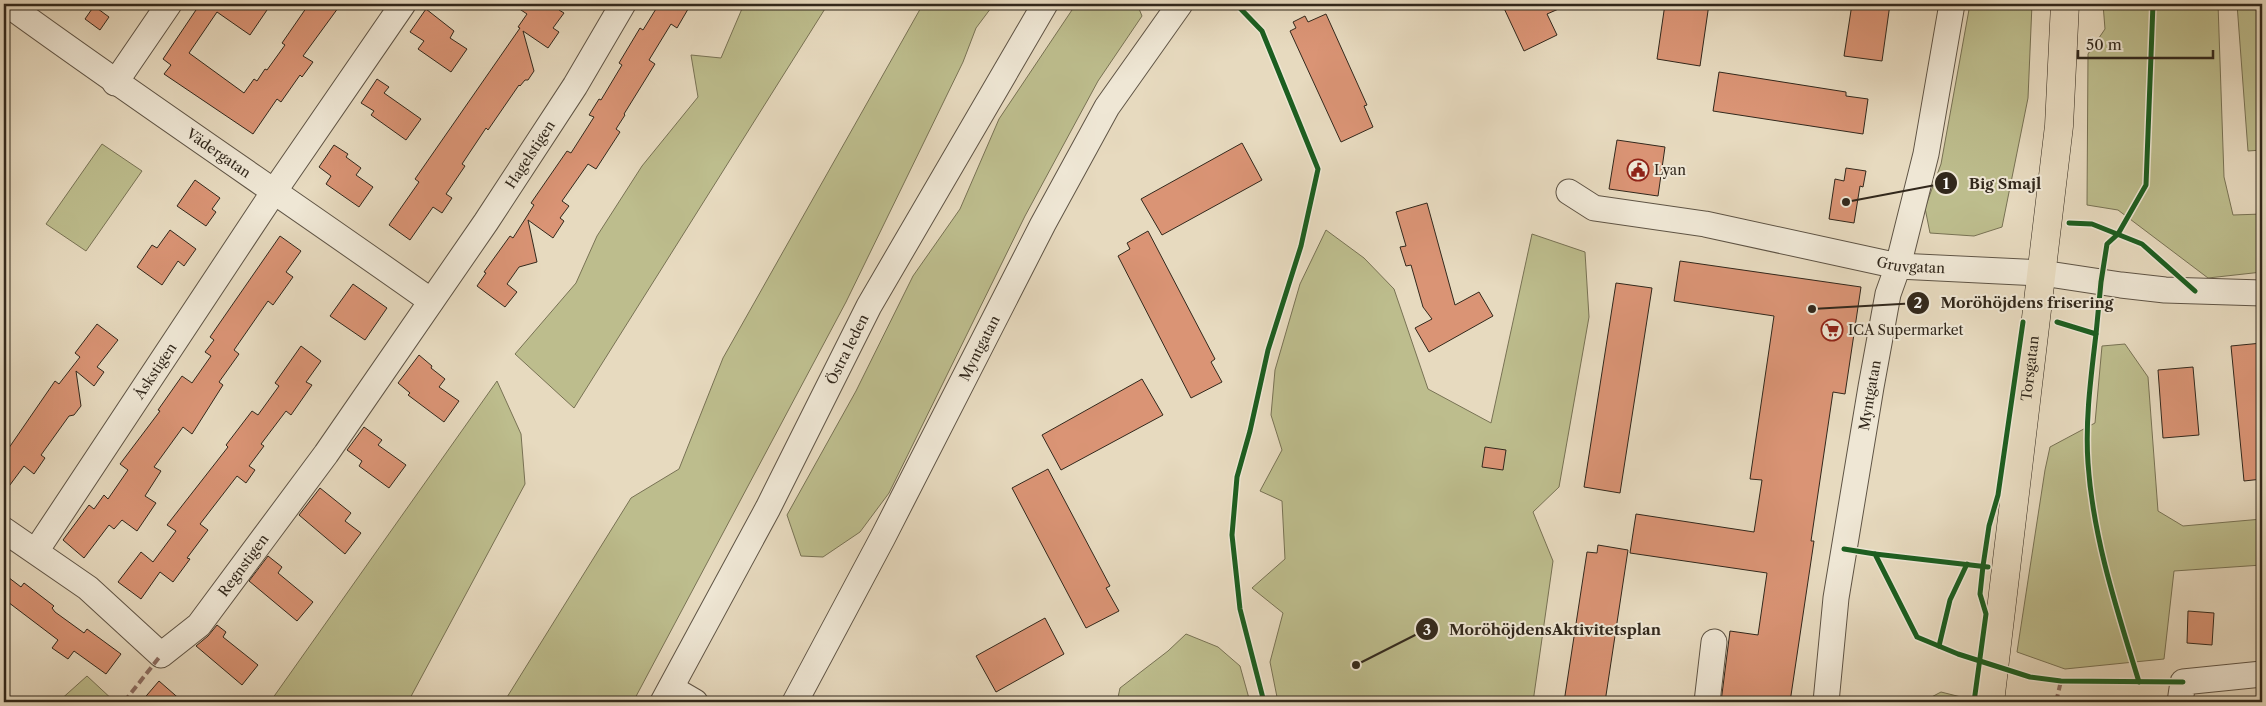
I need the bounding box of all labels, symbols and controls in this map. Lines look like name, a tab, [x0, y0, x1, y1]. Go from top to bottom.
scale bar	[2078, 28, 2214, 60]
text: 50 m	[2086, 35, 2122, 54]
street label: Hagelstigen	[501, 117, 559, 192]
street label: Vädergatan	[182, 124, 255, 182]
public building icon: Lyan	[1626, 158, 1650, 182]
place label: Lyan	[1654, 161, 1686, 179]
callout: Big Smajl	[1934, 168, 2051, 198]
text: 1	[1943, 174, 1950, 193]
text: Big Smajl	[1969, 174, 2041, 193]
street label: Gruvgatan	[1875, 253, 1946, 277]
callout: Moröhöjdens frisering	[1906, 288, 2124, 318]
text: 2	[1914, 293, 1923, 312]
text: Moröhöjdens frisering	[1940, 293, 2114, 312]
street label: Östra leden	[822, 311, 873, 388]
street label: Myntgatan	[955, 312, 1004, 384]
supermarket icon: ICA Supermarket	[1820, 318, 1844, 342]
place label: ICA Supermarket	[1848, 321, 1964, 339]
street label: Torsgatan	[2017, 335, 2043, 402]
street label: Åskstigen	[129, 339, 180, 403]
street label: Myntgatan	[1855, 358, 1885, 432]
street label: Regnstigen	[214, 530, 273, 600]
callout: MoröhöjdensAktivitetsplan	[1414, 614, 1671, 644]
text: 3	[1423, 620, 1431, 639]
text: MoröhöjdensAktivitetsplan	[1449, 620, 1662, 639]

